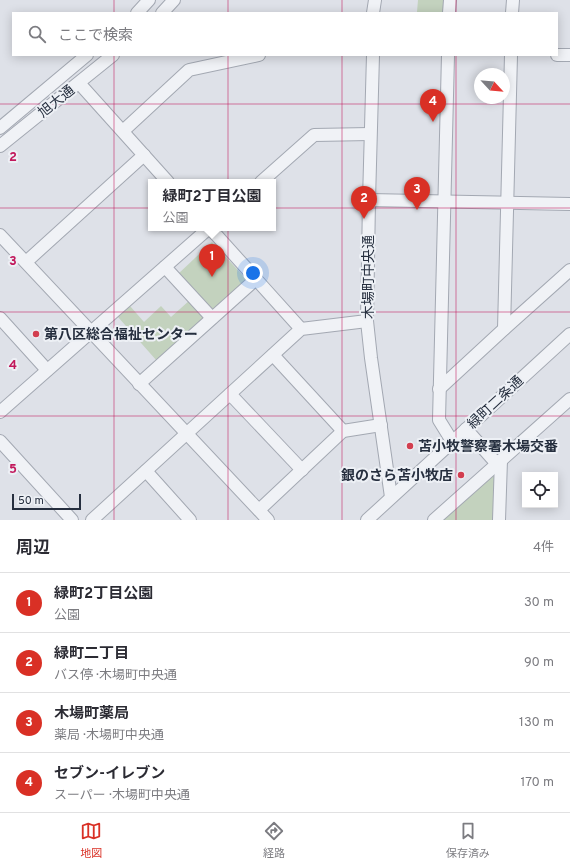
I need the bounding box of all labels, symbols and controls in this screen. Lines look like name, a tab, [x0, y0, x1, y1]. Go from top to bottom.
search box	[12, 12, 558, 56]
icon: search	[26, 23, 48, 45]
text: ここで検索	[58, 27, 133, 46]
north arrow	[474, 68, 510, 104]
street label: 旭大通	[35, 82, 79, 122]
pin: 4	[420, 89, 446, 122]
text: 2	[9, 150, 17, 166]
pin: 3	[404, 177, 430, 210]
popup	[148, 179, 276, 231]
pin: 2	[351, 186, 377, 219]
text: 緑町2丁目公園	[162, 188, 262, 207]
text: 公園	[162, 211, 188, 227]
street label: 木場町中央通	[361, 235, 378, 319]
pin: 1	[199, 244, 225, 277]
text: 3	[9, 254, 17, 270]
your location	[243, 263, 263, 283]
place label: 第八区総合福祉センター	[44, 326, 198, 344]
marker: 第八区総合福祉センター	[31, 329, 41, 339]
text: 4	[9, 358, 17, 374]
street label: 緑町二条通	[465, 373, 527, 433]
place label: 苫小牧警察署木場交番	[418, 438, 558, 456]
marker: 苫小牧警察署木場交番	[405, 441, 415, 451]
text: 5	[9, 462, 17, 478]
place label: 銀のさら苫小牧店	[341, 467, 453, 485]
marker: 銀のさら苫小牧店	[456, 470, 466, 480]
map controls	[522, 472, 558, 508]
button: locate	[522, 472, 558, 508]
scale bar	[12, 492, 81, 511]
text: 50 m	[18, 494, 44, 508]
text: 周辺	[16, 538, 50, 560]
text: 4件	[533, 540, 554, 556]
text: 緑町2丁目公園	[54, 585, 153, 604]
text: 1	[26, 595, 32, 611]
text: 30 m	[524, 595, 554, 611]
text: 公園	[54, 608, 80, 624]
text: 緑町二丁目	[54, 645, 129, 664]
text: 2	[25, 655, 33, 671]
text: 90 m	[524, 655, 554, 671]
text: バス停 · 木場町中央通	[54, 668, 177, 684]
text: 木場町薬局	[54, 705, 129, 724]
text: 3	[25, 715, 33, 731]
text: 130 m	[519, 715, 554, 731]
text: 薬局 · 木場町中央通	[54, 728, 164, 744]
text: セブン-イレブン	[54, 765, 165, 784]
text: 4	[25, 775, 33, 791]
text: 170 m	[520, 775, 554, 791]
text: スーパー · 木場町中央通	[54, 788, 190, 804]
tab: 地図	[80, 820, 102, 861]
tab: 経路	[263, 820, 285, 861]
tab: 保存済み	[446, 820, 490, 861]

